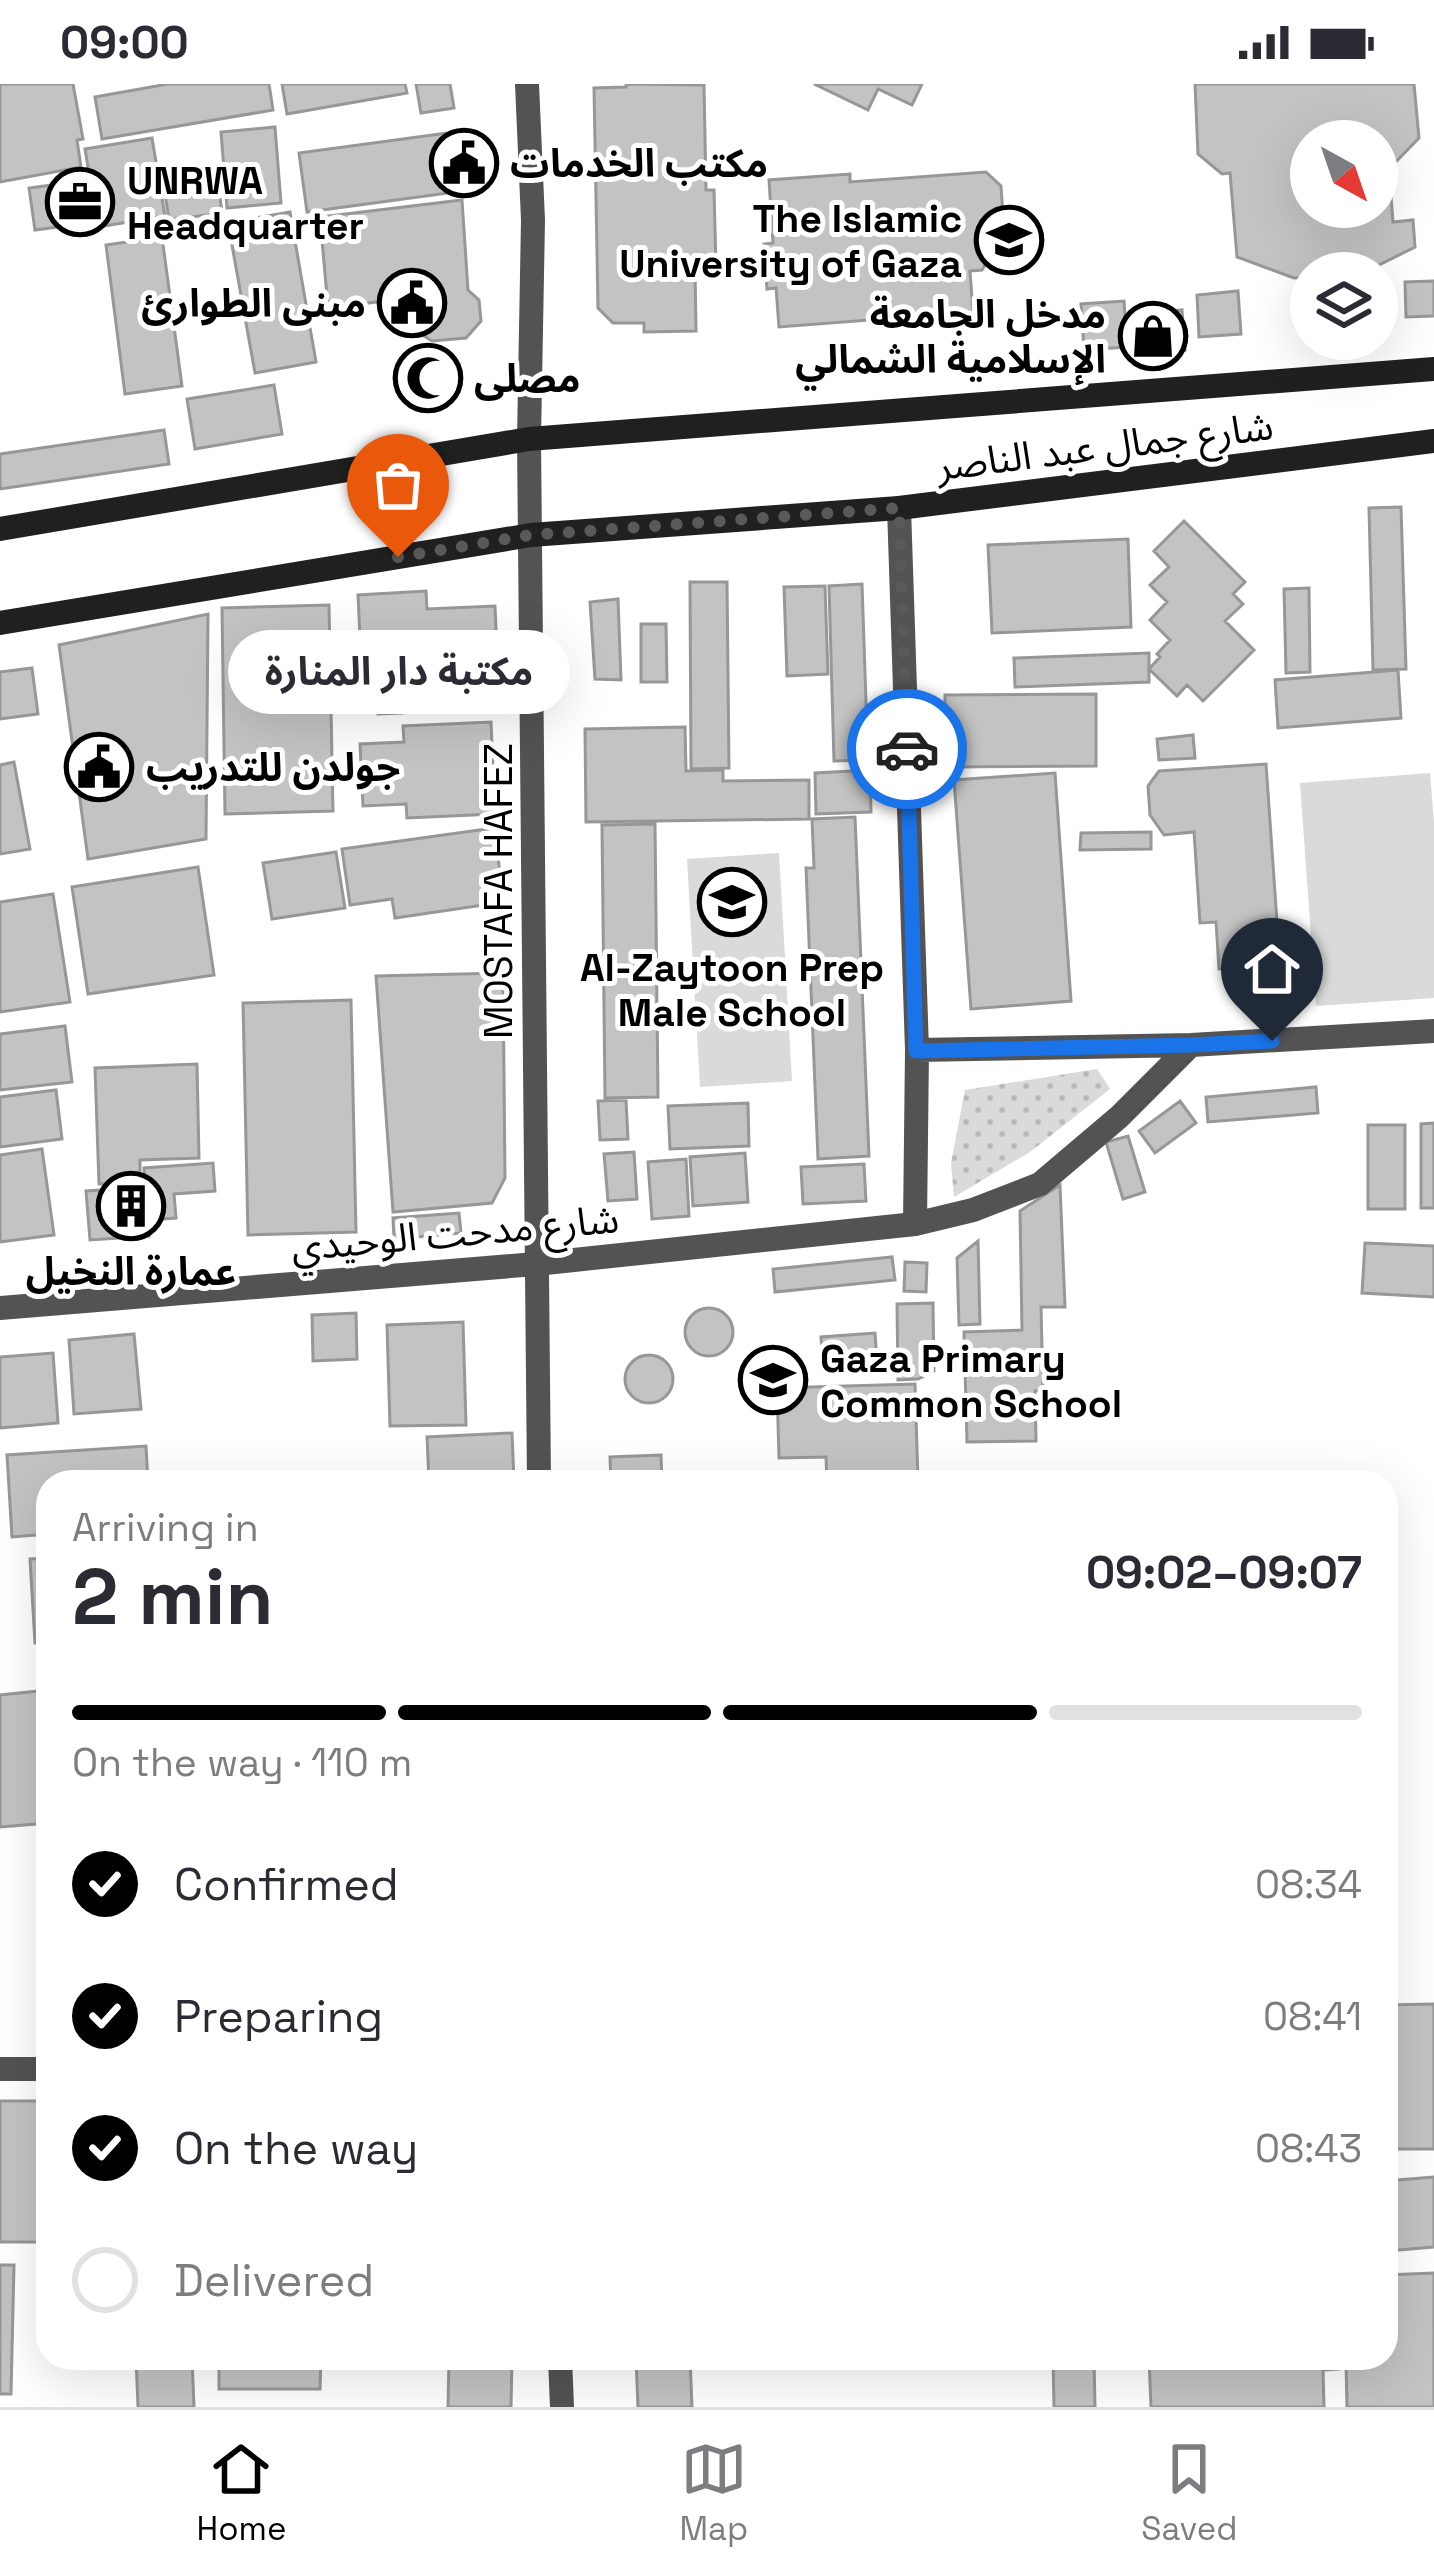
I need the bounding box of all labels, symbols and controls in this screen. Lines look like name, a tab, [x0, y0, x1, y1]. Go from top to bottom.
text: 09:00	[60, 14, 189, 71]
north arrow	[1290, 120, 1398, 228]
map controls	[1290, 120, 1398, 360]
public building icon: مكتب الخدمات	[429, 128, 499, 198]
place label: مكتب الخدمات	[510, 139, 768, 188]
place label: UNRWA Headquarter	[127, 156, 364, 250]
office icon: UNRWA Headquarter	[45, 167, 115, 237]
place label: The Islamic University of Gaza	[619, 194, 962, 288]
school or university icon: The Islamic University of Gaza	[974, 205, 1044, 275]
button: layers	[1290, 252, 1398, 360]
public building icon: مبنى الطوارئ	[377, 268, 447, 338]
place label: مبنى الطوارئ	[141, 279, 366, 328]
place label: مدخل الجامعة الإسلامية الشمالي	[795, 290, 1106, 391]
shop icon: مدخل الجامعة الإسلامية الشمالي	[1118, 301, 1188, 371]
mosque icon: مصلى	[393, 343, 463, 413]
place label: مصلى	[474, 354, 580, 403]
street label: شارع جمال عبد الناصر	[933, 401, 1277, 495]
pin	[347, 434, 449, 557]
icon: bag	[365, 452, 431, 518]
callout: مكتبة دار المنارة	[227, 629, 569, 713]
text: مكتبة دار المنارة	[265, 647, 533, 696]
courier	[847, 689, 967, 809]
icon: car	[874, 716, 940, 782]
public building icon: جولدن للتدريب	[64, 732, 134, 802]
place label: جولدن للتدريب	[146, 743, 400, 792]
street label: MOSTAFA HAFEZ	[474, 743, 523, 1039]
school or university icon: Al-Zaytoon Prep Male School	[697, 867, 767, 937]
pin	[1221, 918, 1323, 1041]
icon: home	[1239, 936, 1305, 1002]
place label: Al-Zaytoon Prep Male School	[580, 943, 884, 1037]
building icon: عمارة النخيل	[96, 1171, 166, 1241]
street label: شارع مدحت الوحيدي	[289, 1194, 621, 1277]
place label: عمارة النخيل	[26, 1247, 236, 1296]
place label: Gaza Primary Common School	[820, 1334, 1122, 1428]
school or university icon: Gaza Primary Common School	[738, 1345, 808, 1415]
text: Arriving in	[72, 1503, 259, 1552]
text: 09:02–09:07	[1086, 1544, 1362, 1601]
text: 2 min	[72, 1547, 274, 1647]
text: On the way · 110 m	[72, 1738, 412, 1787]
icon: check	[72, 1851, 138, 1917]
text: Confirmed	[174, 1856, 399, 1913]
text: 08:34	[1255, 1860, 1362, 1909]
icon: check	[72, 1983, 138, 2049]
text: Preparing	[174, 1988, 383, 2045]
text: 08:41	[1263, 1992, 1362, 2041]
icon: check	[72, 2115, 138, 2181]
text: On the way	[174, 2120, 418, 2177]
text: 08:43	[1255, 2124, 1362, 2173]
text: Delivered	[174, 2252, 374, 2309]
tab: Home	[197, 2436, 286, 2550]
tab: Map	[679, 2436, 748, 2550]
tab: Saved	[1141, 2436, 1237, 2550]

